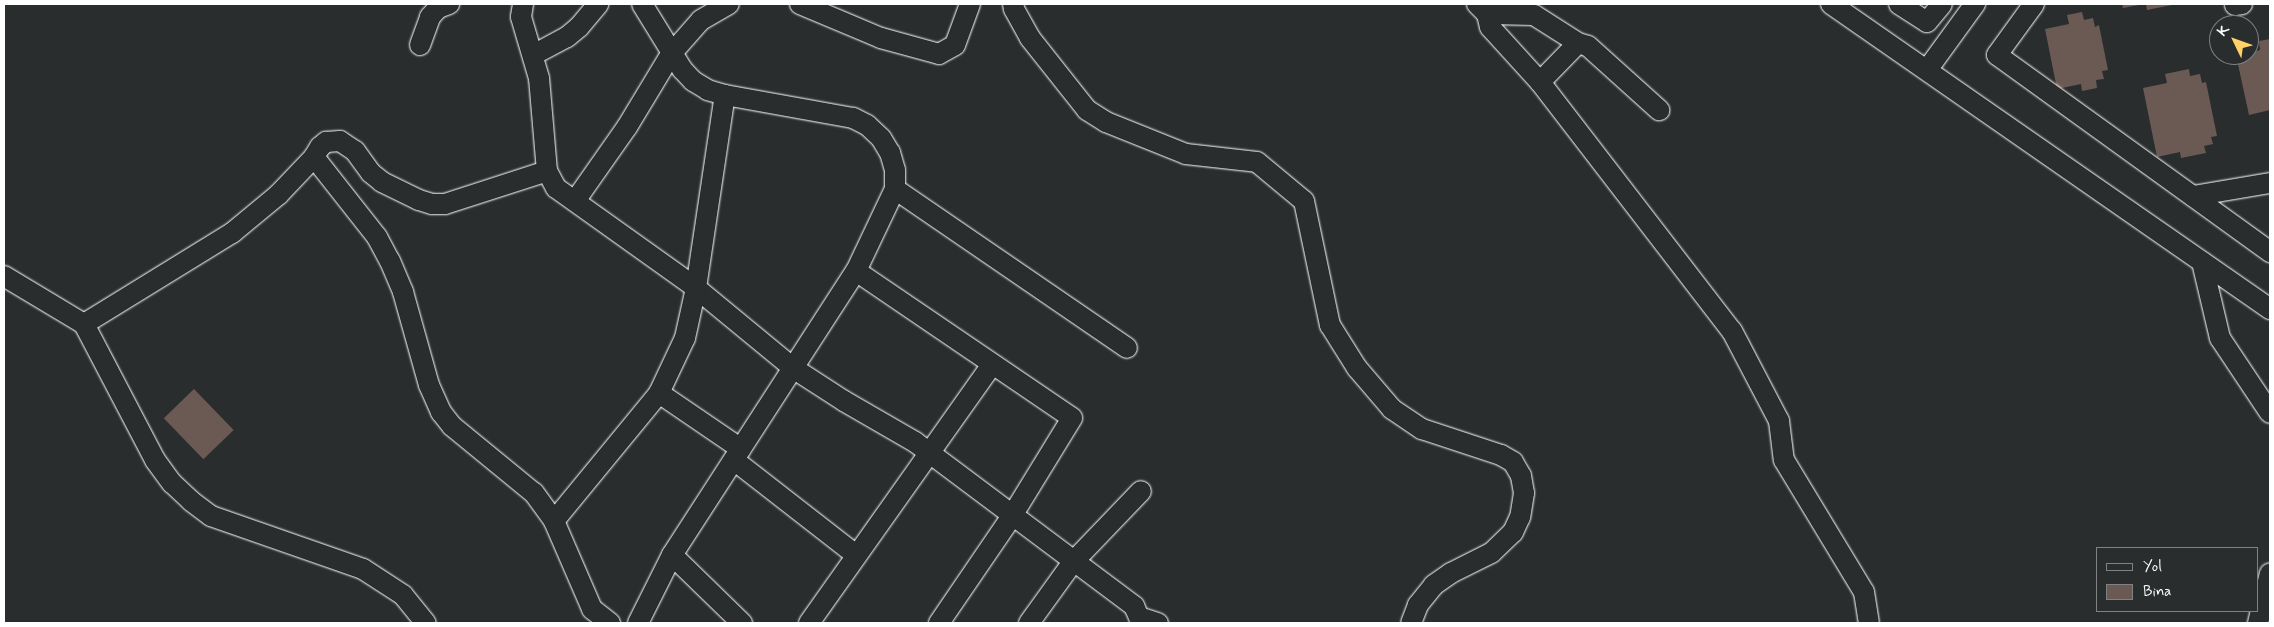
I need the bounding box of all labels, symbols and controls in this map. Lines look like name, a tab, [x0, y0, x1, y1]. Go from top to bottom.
north arrow	[2209, 15, 2259, 65]
text: K	[2214, 21, 2234, 40]
legend	[2096, 547, 2259, 612]
text: Yol	[2143, 557, 2162, 577]
text: Bina	[2143, 582, 2171, 602]

